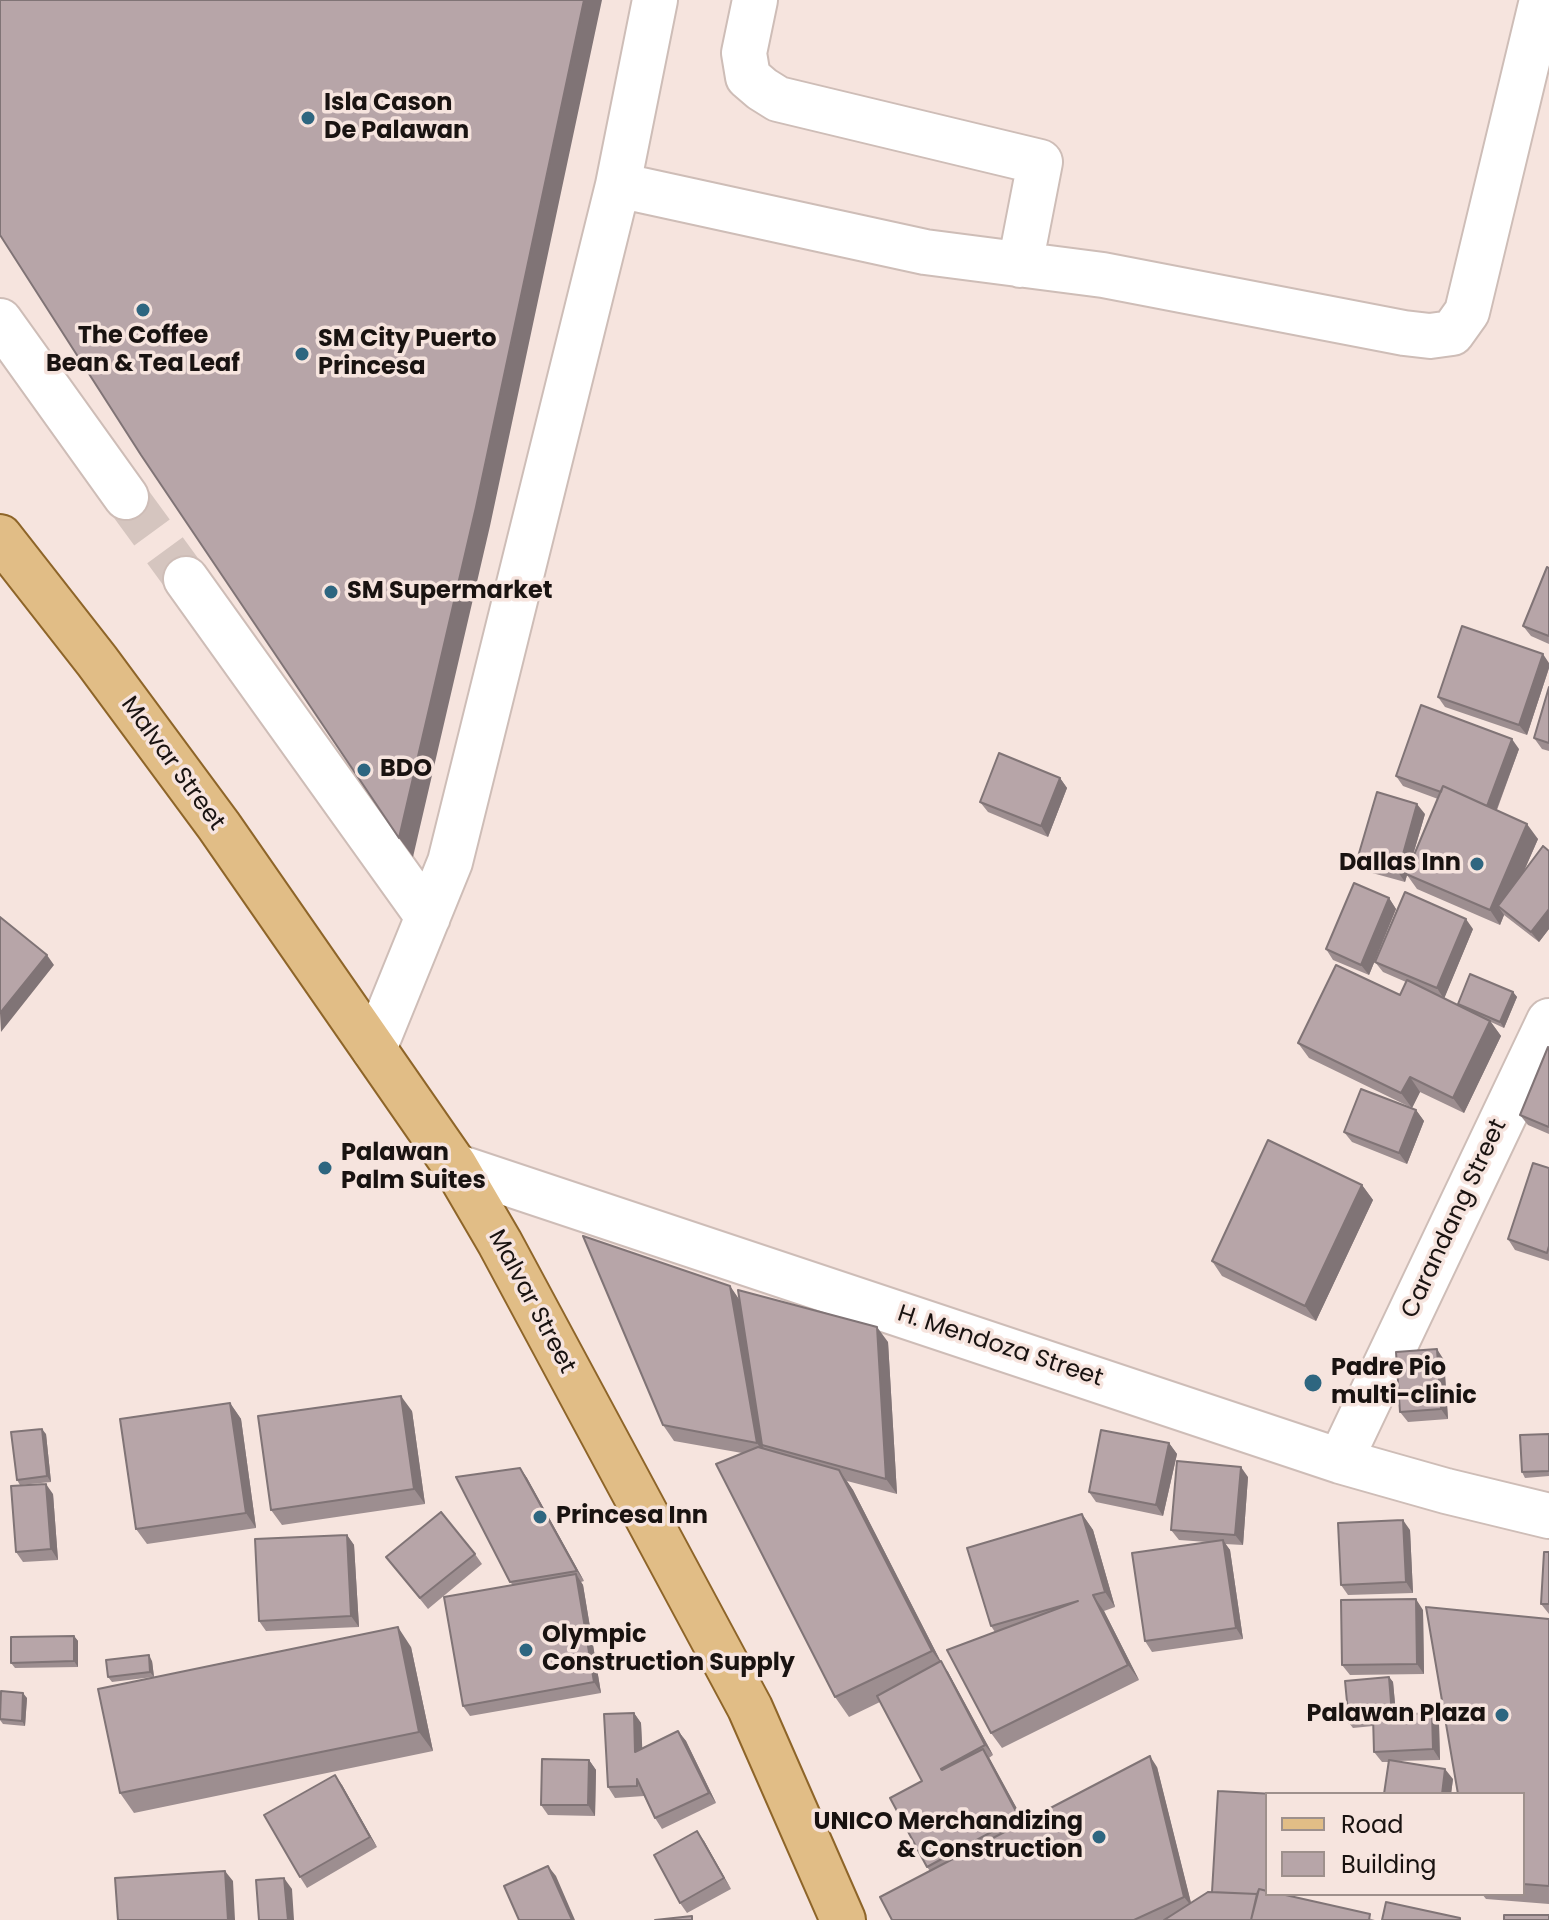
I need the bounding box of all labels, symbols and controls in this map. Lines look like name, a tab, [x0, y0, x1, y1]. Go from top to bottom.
place label: Isla Cason De Palawan	[324, 90, 469, 146]
marker: Isla Cason De Palawan	[299, 109, 317, 127]
marker: The Coffee Bean & Tea Leaf	[134, 301, 152, 319]
place label: The Coffee Bean & Tea Leaf	[46, 323, 240, 379]
place label: SM City Puerto Princesa	[318, 326, 496, 382]
marker: SM City Puerto Princesa	[293, 345, 311, 363]
place label: SM Supermarket	[347, 578, 553, 606]
marker: SM Supermarket	[322, 583, 340, 601]
street label: Malvar Street	[114, 692, 230, 836]
place label: BDO	[380, 756, 432, 784]
marker: BDO	[355, 761, 373, 779]
place label: Dallas Inn	[1339, 850, 1461, 878]
marker: Dallas Inn	[1468, 855, 1486, 873]
street label: Carandang Street	[1396, 1115, 1514, 1323]
place label: Palawan Palm Suites	[341, 1140, 486, 1196]
marker: Palawan Palm Suites	[316, 1159, 334, 1177]
street label: Malvar Street	[481, 1225, 581, 1379]
street label: H. Mendoza Street	[894, 1300, 1106, 1394]
place label: Padre Pio multi-clinic	[1331, 1355, 1477, 1411]
marker: Padre Pio multi-clinic	[1302, 1372, 1324, 1394]
place label: Princesa Inn	[556, 1503, 708, 1531]
marker: Princesa Inn	[531, 1508, 549, 1526]
place label: Olympic Construction Supply	[542, 1622, 795, 1678]
marker: Olympic Construction Supply	[517, 1641, 535, 1659]
place label: Palawan Plaza	[1306, 1701, 1486, 1729]
marker: Palawan Plaza	[1493, 1706, 1511, 1724]
legend	[1265, 1792, 1525, 1896]
text: Road	[1341, 1808, 1403, 1841]
place label: UNICO Merchandizing & Construction	[814, 1809, 1083, 1865]
marker: UNICO Merchandizing & Construction	[1090, 1828, 1108, 1846]
text: Building	[1341, 1848, 1437, 1881]

